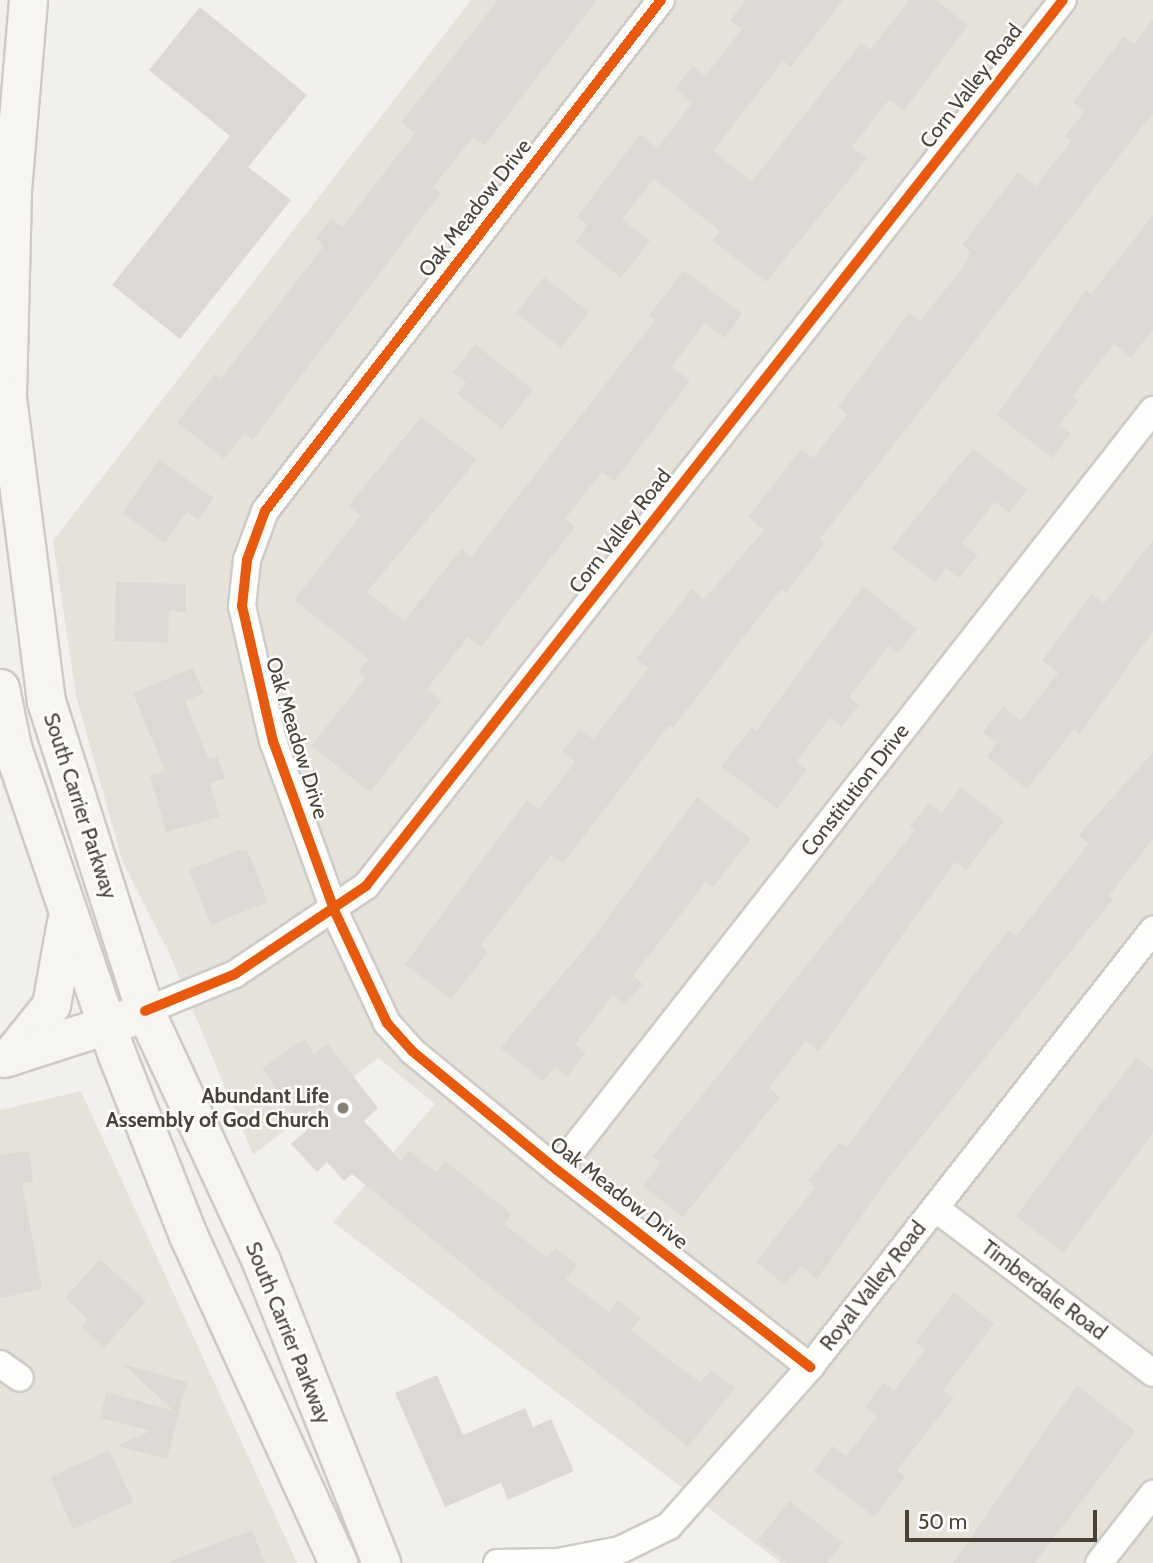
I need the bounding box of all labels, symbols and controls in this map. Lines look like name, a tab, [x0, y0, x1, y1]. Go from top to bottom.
street label: Corn Valley Road	[915, 19, 1027, 153]
street label: Oak Meadow Drive	[413, 134, 537, 282]
street label: Corn Valley Road	[564, 464, 676, 598]
street label: Oak Meadow Drive	[260, 654, 334, 822]
street label: South Carrier Parkway	[38, 710, 122, 902]
street label: Constitution Drive	[796, 719, 914, 861]
place label: Abundant Life Assembly of God Church	[106, 1083, 329, 1133]
marker: Abundant Life Assembly of God Church	[335, 1100, 351, 1116]
street label: Oak Meadow Drive	[545, 1131, 693, 1255]
street label: Royal Valley Road	[815, 1216, 931, 1356]
street label: Timberdale Road	[976, 1235, 1112, 1345]
street label: South Carrier Parkway	[240, 1238, 336, 1428]
scale bar	[908, 1496, 1100, 1540]
text: 50 m	[918, 1509, 967, 1534]

